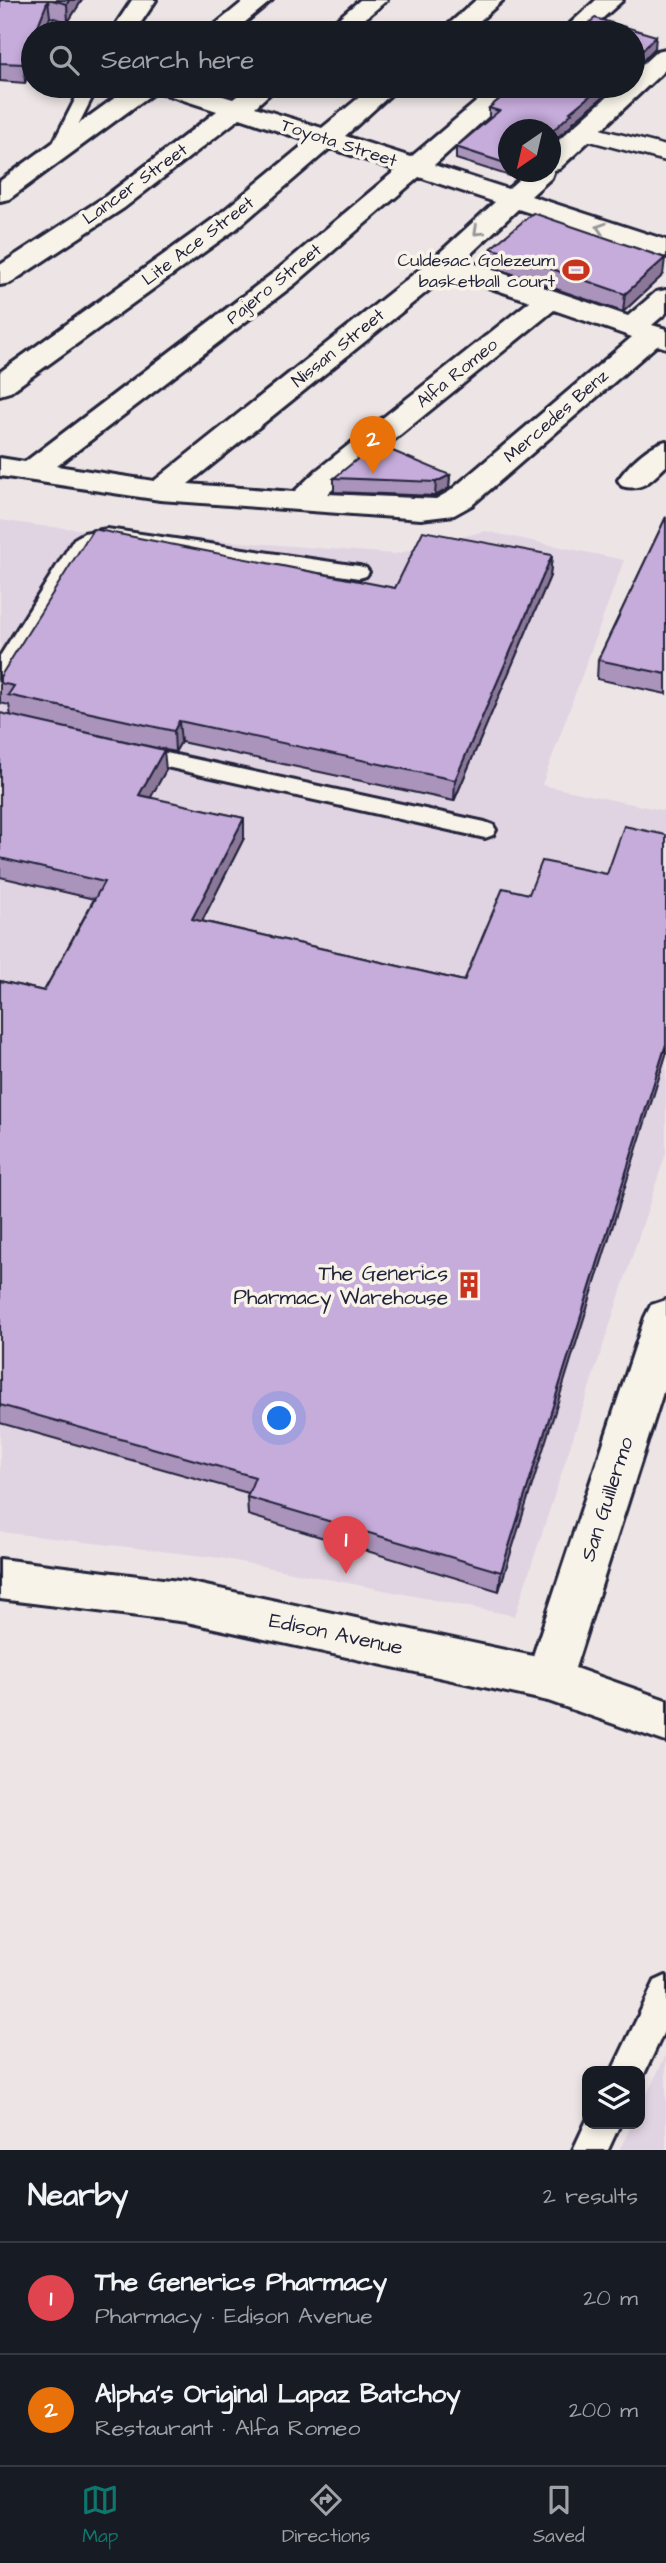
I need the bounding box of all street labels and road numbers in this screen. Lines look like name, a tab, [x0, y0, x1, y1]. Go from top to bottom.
street label: Toyota Street	[278, 112, 401, 175]
street label: Lancer Street	[77, 137, 193, 231]
street label: Lite Ace Street	[137, 190, 260, 292]
street label: Pajero Street	[221, 237, 328, 330]
street label: Nissan Street	[286, 302, 390, 393]
street label: Alfa Romeo	[411, 332, 503, 414]
street label: Mercedes Benz	[498, 363, 614, 469]
street label: San Guillermo	[573, 1433, 641, 1565]
street label: Edison Avenue	[267, 1606, 405, 1662]

